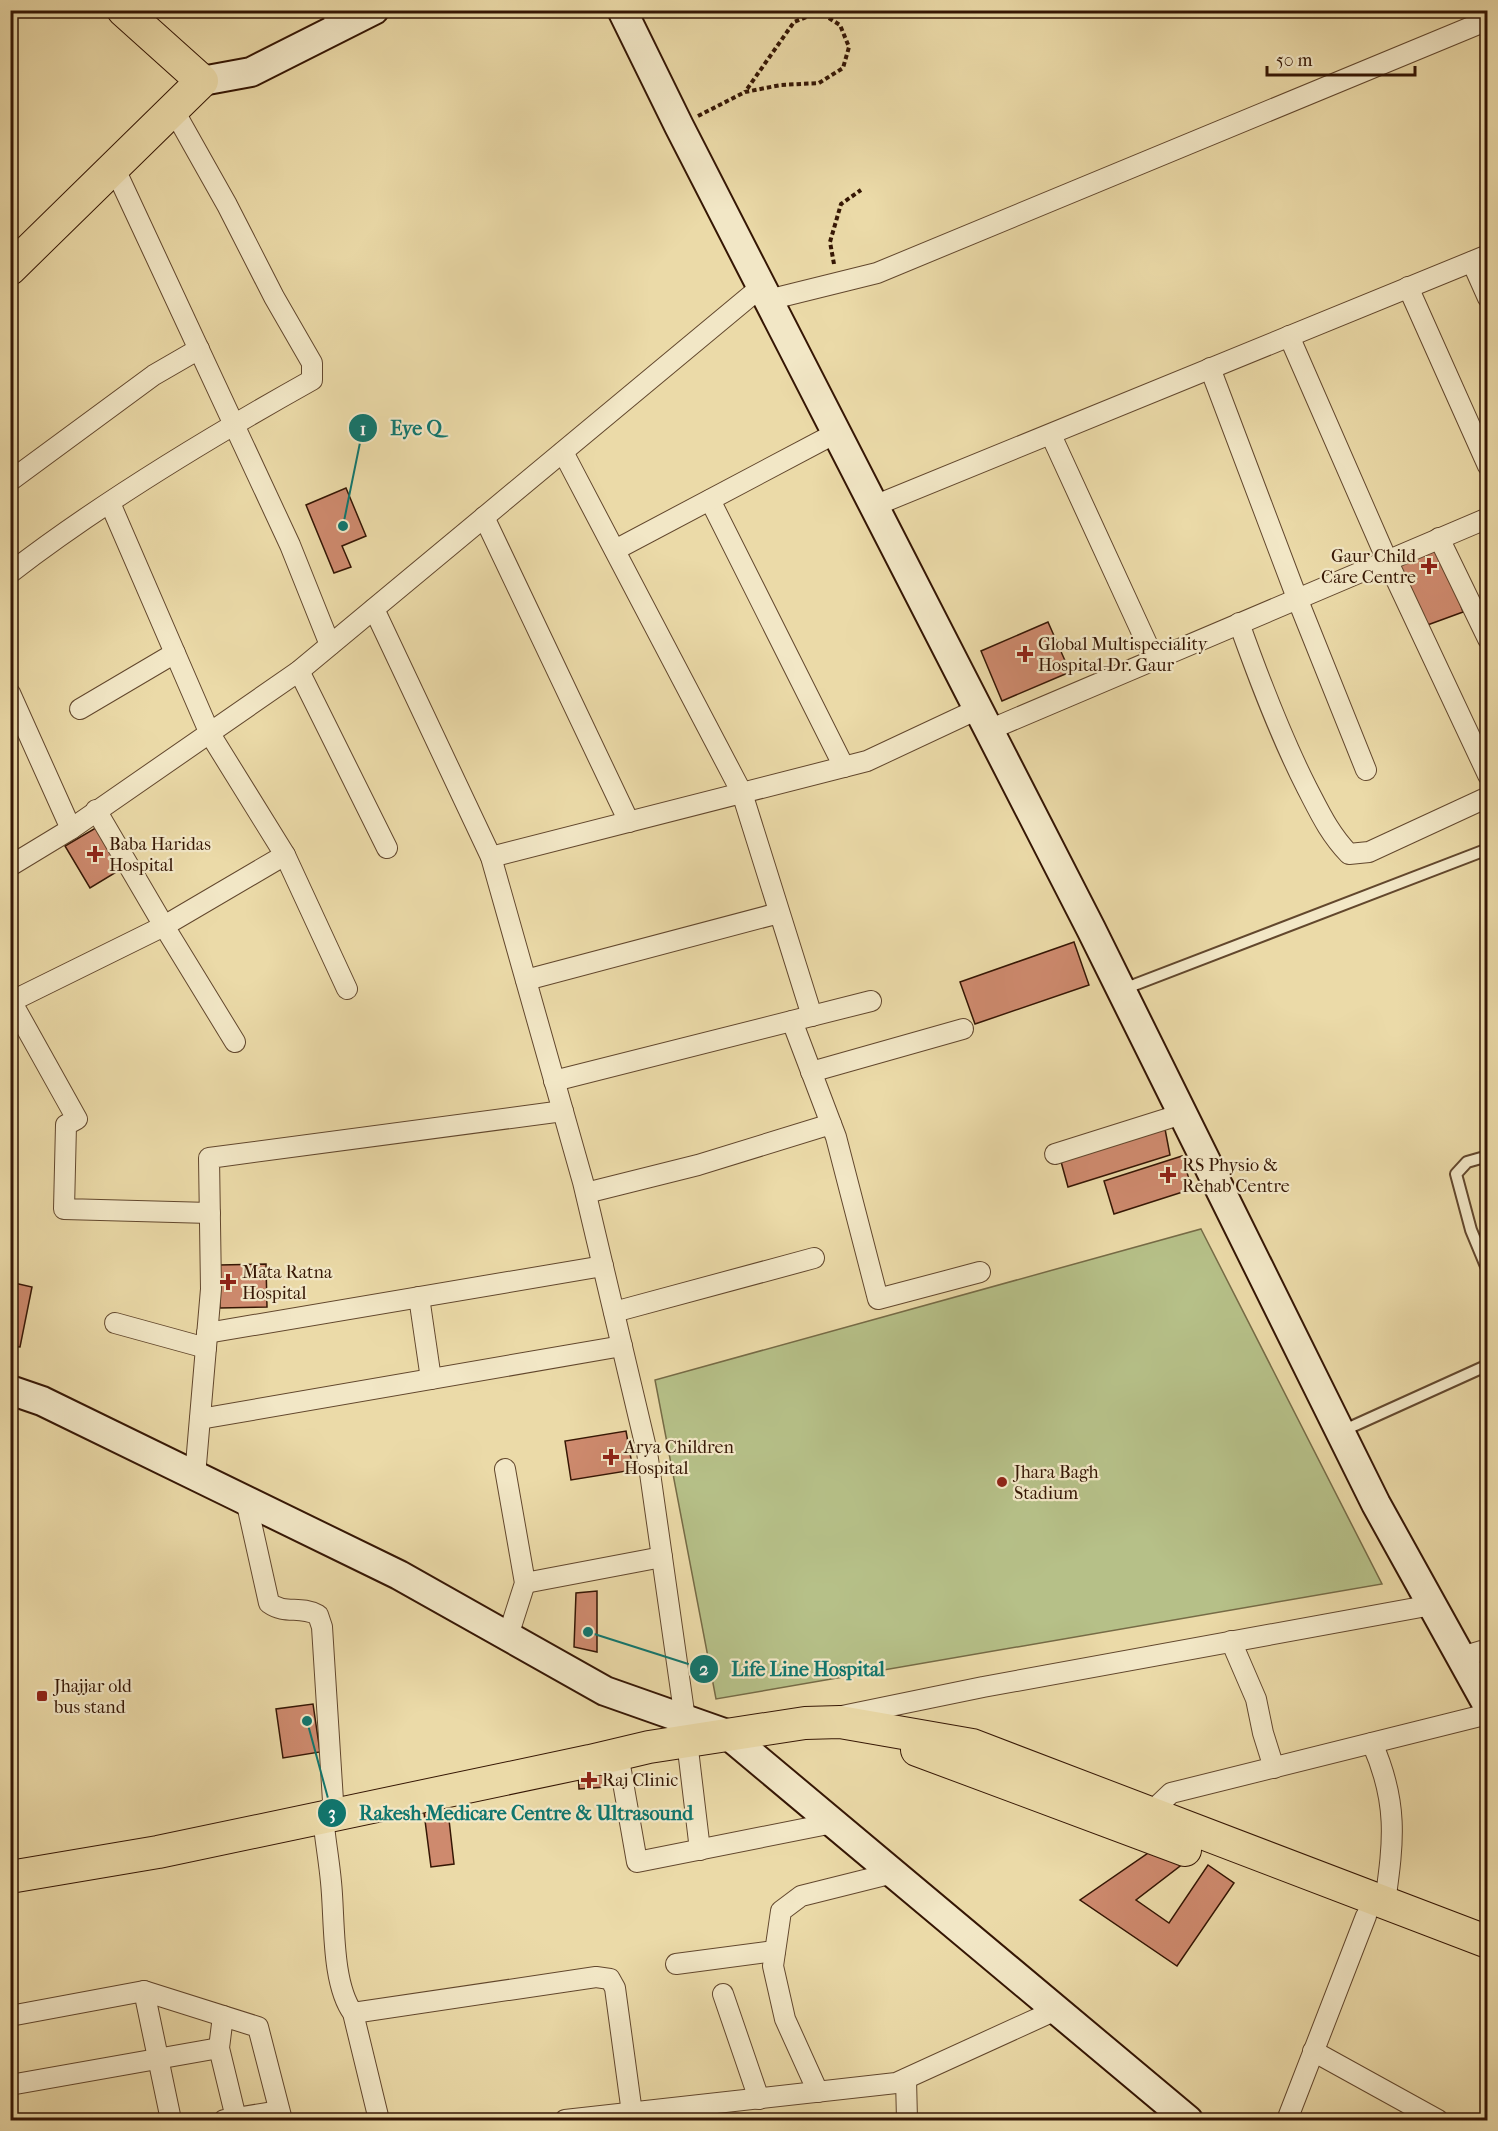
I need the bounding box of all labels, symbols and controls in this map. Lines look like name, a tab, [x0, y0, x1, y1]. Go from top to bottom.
scale bar	[1267, 39, 1416, 77]
text: 50 m	[1276, 50, 1313, 71]
callout: Eye Q	[348, 409, 454, 447]
text: Eye Q	[390, 417, 448, 440]
text: 1	[360, 419, 366, 440]
place label: Gaur Child Care Centre	[1321, 546, 1416, 588]
marker: Gaur Child Care Centre	[1420, 557, 1438, 575]
place label: Global Multispeciality Hospital-Dr. Gaur	[1038, 634, 1209, 676]
marker: Global Multispeciality Hospital-Dr. Gaur	[1016, 645, 1034, 663]
place label: Baba Haridas Hospital	[109, 834, 211, 876]
marker: Baba Haridas Hospital	[86, 845, 104, 863]
place label: RS Physio & Rehab Centre	[1182, 1155, 1290, 1197]
marker: RS Physio & Rehab Centre	[1159, 1166, 1177, 1184]
place label: Mata Ratna Hospital	[242, 1262, 333, 1304]
marker: Mata Ratna Hospital	[219, 1273, 237, 1291]
place label: Arya Children Hospital	[623, 1437, 735, 1479]
marker: Arya Children Hospital	[602, 1448, 620, 1466]
place label: Jhara Bagh Stadium	[1012, 1462, 1099, 1504]
marker: Jhara Bagh Stadium	[995, 1475, 1009, 1489]
callout: Life Line Hospital	[689, 1650, 897, 1688]
text: Life Line Hospital	[731, 1658, 885, 1681]
text: 2	[699, 1659, 709, 1680]
place label: Jhajjar old bus stand	[52, 1676, 132, 1718]
marker: Jhajjar old bus stand	[35, 1689, 49, 1703]
place label: Raj Clinic	[602, 1770, 678, 1791]
marker: Raj Clinic	[580, 1771, 598, 1789]
callout: Rakesh Medicare Centre & Ultrasound	[317, 1794, 705, 1832]
text: Rakesh Medicare Centre & Ultrasound	[359, 1802, 694, 1825]
text: 3	[328, 1803, 336, 1824]

